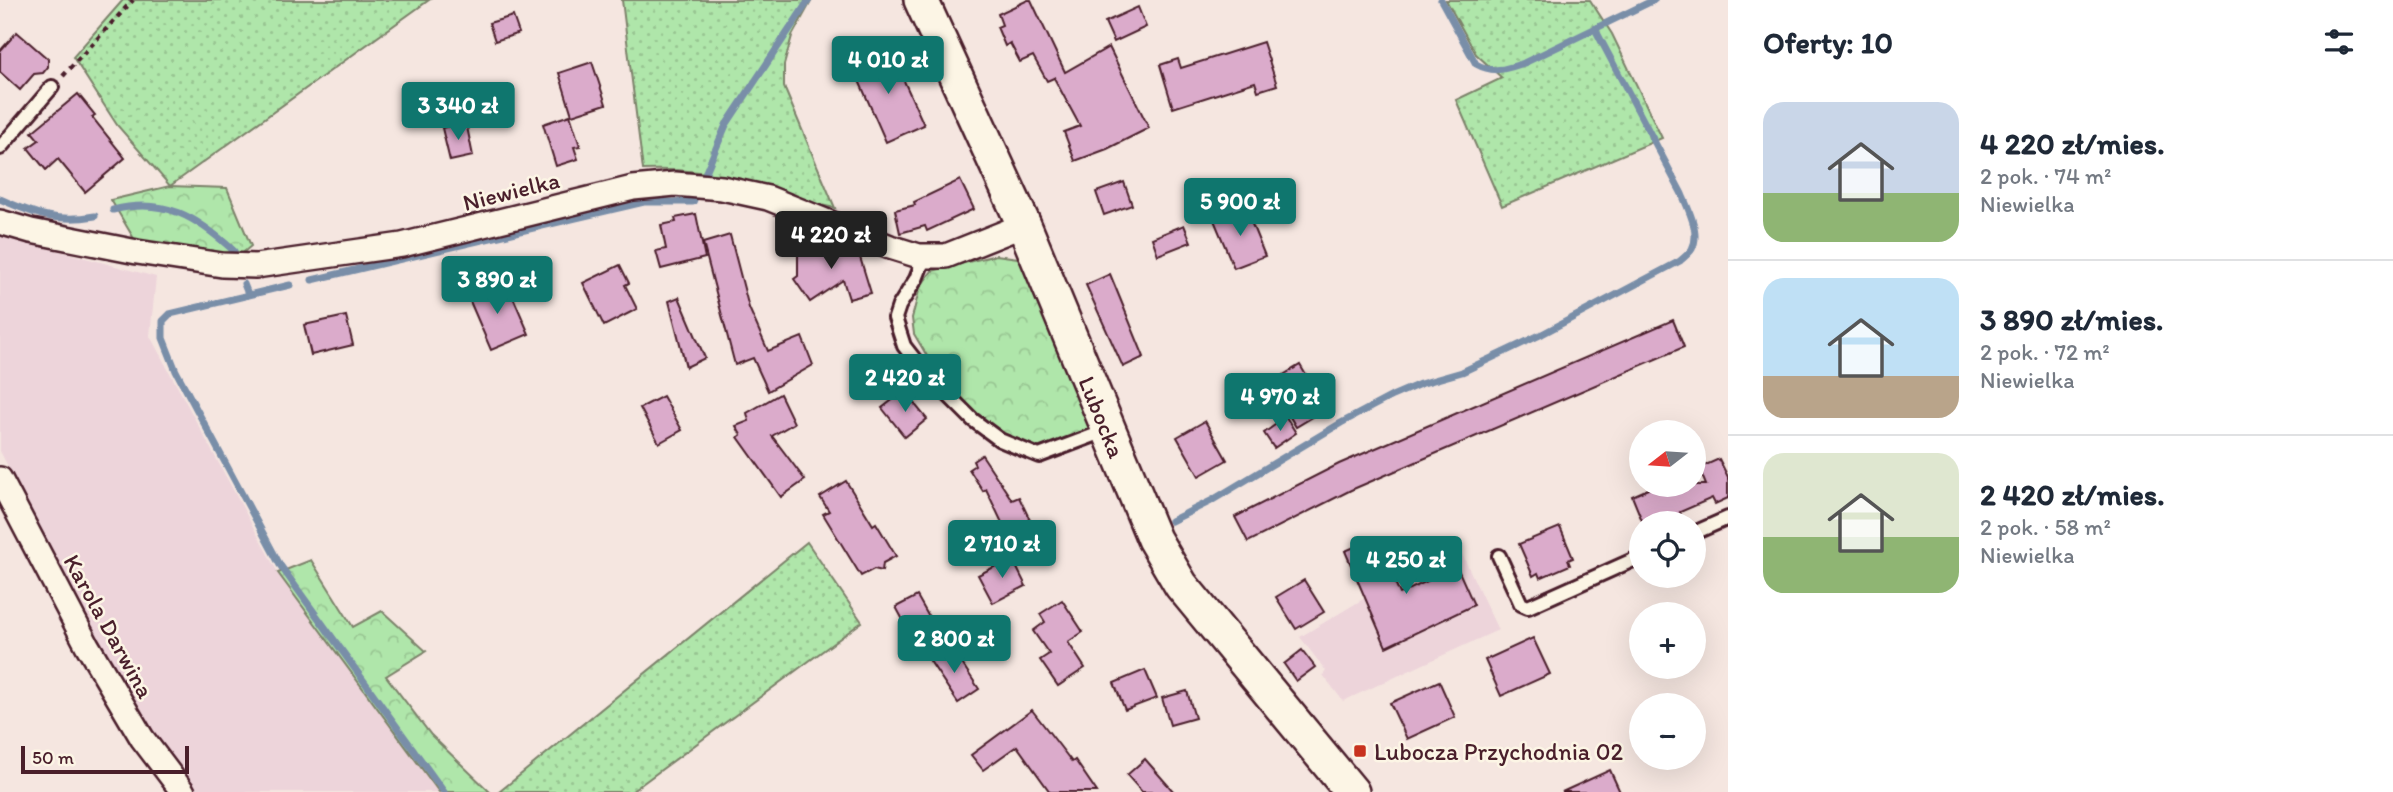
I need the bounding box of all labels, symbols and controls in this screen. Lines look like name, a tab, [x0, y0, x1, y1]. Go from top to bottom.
icon: filters	[2320, 23, 2358, 61]
text: Oferty: 10	[1763, 24, 1893, 61]
pin: 4 010 zł	[816, 36, 960, 96]
text: 4 010 zł	[848, 45, 928, 73]
pin: 3 340 zł	[386, 82, 530, 142]
text: 3 340 zł	[418, 91, 498, 119]
text: 4 220 zł/mies.	[1980, 125, 2165, 162]
icon: home	[1819, 130, 1903, 214]
text: 2 pok. · 74 m²	[1980, 162, 2111, 190]
street label: Niewielka	[460, 165, 563, 217]
pin: 5 900 zł	[1168, 178, 1312, 238]
text: 5 900 zł	[1200, 187, 1280, 215]
text: Niewielka	[1980, 190, 2075, 218]
pin: 4 220 zł	[759, 212, 903, 271]
text: 4 220 zł	[791, 220, 871, 248]
pin: 3 890 zł	[425, 256, 569, 316]
text: 3 890 zł	[458, 265, 536, 293]
text: 3 890 zł/mies.	[1980, 301, 2163, 338]
icon: home	[1819, 306, 1903, 390]
text: 2 pok. · 72 m²	[1980, 338, 2110, 366]
pin: 2 420 zł	[833, 354, 977, 414]
text: 2 420 zł	[865, 363, 945, 391]
text: Niewielka	[1980, 366, 2075, 394]
street label: Lubocka	[1073, 372, 1132, 463]
pin: 4 970 zł	[1208, 374, 1352, 433]
text: 4 970 zł	[1240, 382, 1320, 410]
north arrow	[1629, 420, 1706, 497]
map controls	[1629, 420, 1706, 770]
text: 2 420 zł/mies.	[1980, 476, 2165, 513]
icon: home	[1819, 481, 1903, 565]
button: locate	[1629, 511, 1706, 588]
text: 2 pok. · 58 m²	[1980, 513, 2111, 541]
pin: 2 710 zł	[930, 520, 1074, 580]
text: 2 710 zł	[964, 529, 1040, 557]
pin: 4 250 zł	[1334, 536, 1478, 596]
text: Niewielka	[1980, 541, 2075, 569]
text: 4 250 zł	[1366, 545, 1446, 573]
street label: Karola Darwina	[58, 549, 161, 703]
button: +	[1629, 602, 1706, 679]
pin: 2 800 zł	[882, 616, 1026, 675]
text: 2 800 zł	[914, 624, 994, 652]
button: −	[1629, 693, 1706, 770]
place label: Lubocza Przychodnia 02	[1374, 737, 1623, 766]
scale bar	[21, 743, 189, 775]
marker: Lubocza Przychodnia 02	[1352, 743, 1368, 759]
text: 50 m	[32, 746, 74, 769]

